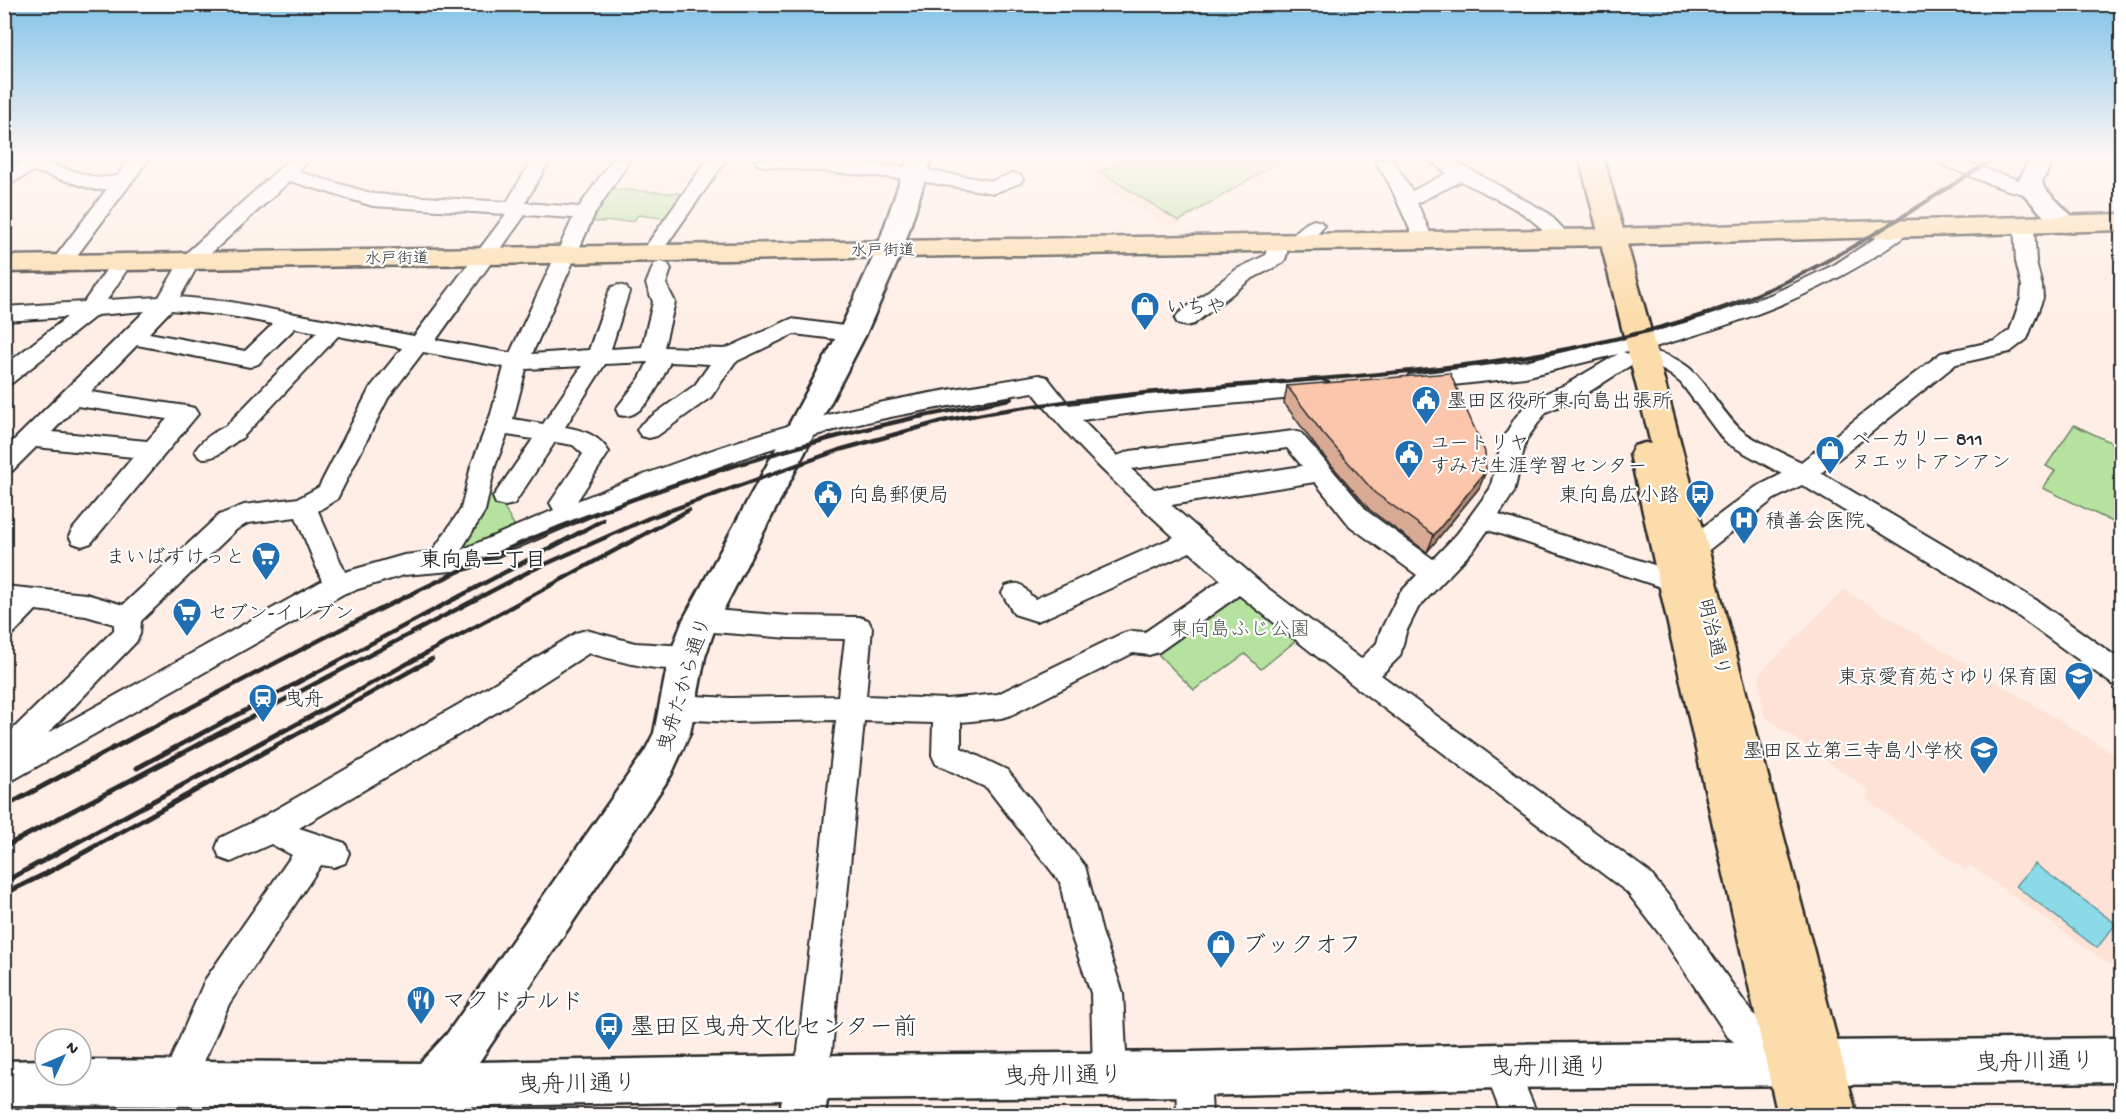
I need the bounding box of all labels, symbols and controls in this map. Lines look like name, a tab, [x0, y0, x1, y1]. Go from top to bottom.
street label: 水戸街道	[851, 241, 915, 263]
street label: 水戸街道	[365, 249, 429, 271]
shop icon: いちや	[1129, 290, 1161, 332]
place label: いちや	[1166, 297, 1226, 321]
public building icon: 墨田区役所 東向島出張所	[1410, 384, 1442, 426]
place label: 墨田区役所 東向島出張所	[1447, 390, 1672, 415]
place label: ベーカリー 811 ヌエットアンアン	[1851, 429, 2011, 476]
place label: ユートリヤ すみだ生涯学習センター	[1430, 434, 1648, 480]
shop icon: ベーカリー 811 ヌエットアンアン	[1814, 434, 1846, 476]
public building icon: ユートリヤ すみだ生涯学習センター	[1393, 438, 1425, 480]
public building icon: 向島郵便局	[812, 478, 844, 520]
bus stop icon: 東向島広小路	[1684, 478, 1716, 520]
place label: 向島郵便局	[849, 484, 949, 509]
place label: 東向島広小路	[1559, 484, 1679, 509]
hospital icon: 積善会医院	[1728, 504, 1760, 546]
place label: 積善会医院	[1765, 510, 1865, 535]
supermarket icon: まいばすけっと	[250, 540, 282, 582]
place label: まいばすけっと	[105, 547, 245, 571]
district label: 東向島二丁目	[420, 548, 546, 575]
supermarket icon: セブン-イレブン	[171, 596, 203, 638]
street label: 明治通り	[1691, 596, 1733, 679]
place label: セブン-イレブン	[208, 603, 354, 627]
street label: 曳舟たから通り	[653, 614, 718, 755]
park label: 東向島ふじ公園	[1170, 618, 1310, 643]
school or university icon: 東京愛育苑さゆり保育園	[2063, 660, 2095, 702]
place label: 東京愛育苑さゆり保育園	[1838, 666, 2058, 691]
station icon: 曳舟	[247, 682, 279, 724]
place label: 曳舟	[284, 688, 324, 713]
school or university icon: 墨田区立第三寺島小学校	[1968, 734, 2000, 776]
place label: 墨田区立第三寺島小学校	[1743, 740, 1963, 765]
shop icon: ブックオフ	[1205, 928, 1237, 970]
place label: ブックオフ	[1242, 933, 1362, 962]
restaurant icon: マクドナルド	[405, 984, 437, 1026]
place label: マクドナルド	[442, 989, 584, 1018]
bus stop icon: 墨田区曳舟文化センター前	[593, 1010, 625, 1052]
place label: 墨田区曳舟文化センター前	[630, 1014, 917, 1044]
north arrow	[33, 1027, 93, 1087]
text: N	[61, 1039, 82, 1060]
street label: 曳舟川通り	[1975, 1048, 2095, 1080]
street label: 曳舟川通り	[1489, 1054, 1609, 1084]
street label: 曳舟川通り	[1003, 1062, 1123, 1094]
street label: 曳舟川通り	[517, 1070, 637, 1102]

